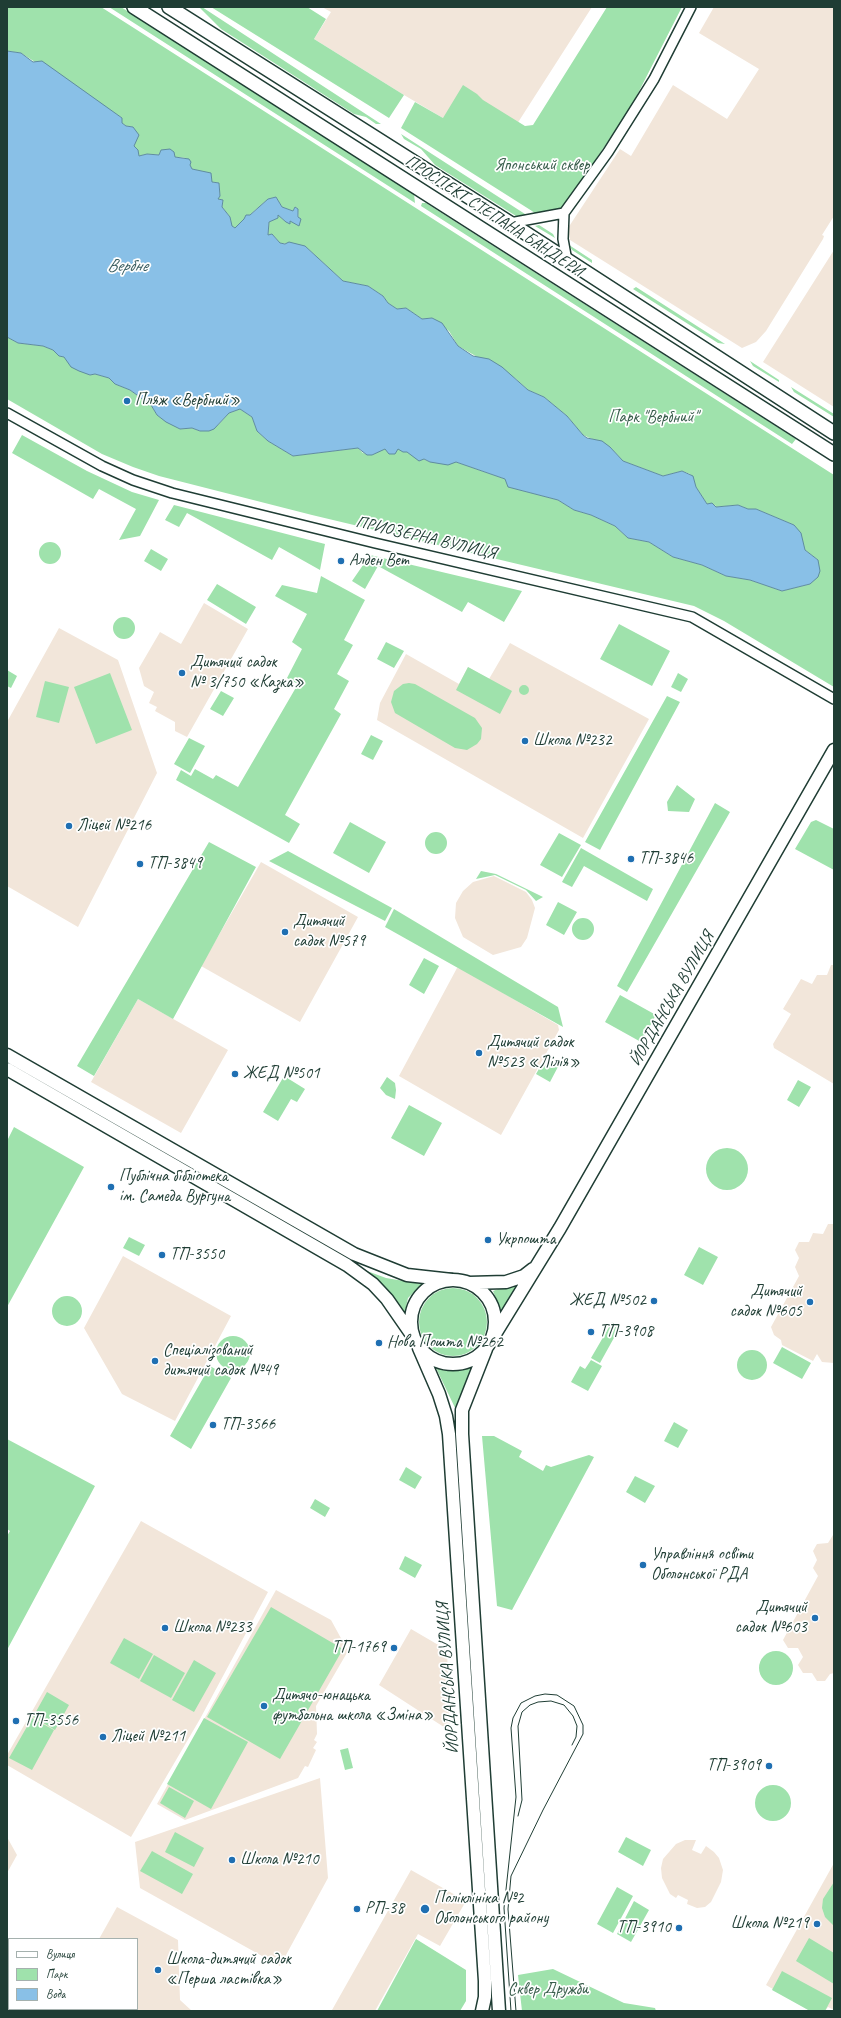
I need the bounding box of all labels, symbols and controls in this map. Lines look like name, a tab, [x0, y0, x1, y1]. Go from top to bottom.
street label: ПРОСПЕКТ СТЕПАНА БАНДЕРИ	[401, 151, 587, 281]
park label: Японський сквер	[495, 156, 589, 176]
water label: Вербне	[107, 255, 147, 277]
place label: Пляж «Вербний»	[135, 391, 240, 411]
marker: Пляж «Вербний»	[122, 396, 132, 406]
park label: Парк "Вербний"	[608, 408, 698, 428]
street label: ПРИОЗЕРНА ВУЛИЦЯ	[354, 512, 498, 564]
place label: Алден Вет	[349, 551, 409, 571]
marker: Алден Вет	[336, 556, 346, 566]
place label: Дитячий садок № 3/750 «Казка»	[190, 653, 304, 693]
marker: Дитячий садок № 3/750 «Казка»	[177, 668, 187, 678]
place label: Школа №232	[533, 731, 612, 751]
marker: Школа №232	[520, 736, 530, 746]
place label: Ліцей №216	[77, 816, 151, 836]
marker: Ліцей №216	[64, 821, 74, 831]
place label: ТП-3846	[639, 849, 693, 869]
place label: ТП-3849	[148, 854, 202, 874]
marker: ТП-3846	[626, 854, 636, 864]
marker: ТП-3849	[135, 859, 145, 869]
place label: Дитячий садок №579	[293, 912, 365, 952]
marker: Дитячий садок №579	[280, 927, 290, 937]
street label: ЙОРДАНСЬКА ВУЛИЦЯ	[625, 928, 719, 1070]
place label: Дитячий садок №523 «Лілія»	[487, 1033, 580, 1073]
marker: Дитячий садок №523 «Лілія»	[474, 1048, 484, 1058]
place label: ЖЕД №501	[243, 1064, 320, 1084]
marker: ЖЕД №501	[230, 1069, 240, 1079]
place label: Публічна бібліотека ім. Самеда Вургуна	[119, 1167, 230, 1207]
marker: Публічна бібліотека ім. Самеда Вургуна	[106, 1182, 116, 1192]
place label: Укрпошта	[496, 1230, 555, 1250]
marker: Укрпошта	[483, 1235, 493, 1245]
place label: ТП-3550	[170, 1245, 224, 1265]
marker: ТП-3550	[157, 1250, 167, 1260]
place label: Дитячий садок №605	[730, 1282, 802, 1322]
place label: ЖЕД №502	[569, 1291, 646, 1311]
marker: ЖЕД №502	[649, 1296, 659, 1306]
marker: Дитячий садок №605	[805, 1297, 815, 1307]
place label: ТП-3908	[599, 1322, 653, 1342]
marker: ТП-3908	[586, 1327, 596, 1337]
place label: Нова Пошта №262	[387, 1333, 503, 1353]
marker: Нова Пошта №262	[374, 1338, 384, 1348]
place label: Спеціалізований дитячий садок №49	[163, 1341, 278, 1381]
marker: Спеціалізований дитячий садок №49	[150, 1356, 160, 1366]
place label: ТП-3566	[221, 1415, 275, 1435]
marker: ТП-3566	[208, 1420, 218, 1430]
place label: Управління освіти Оболонської РДА	[651, 1545, 753, 1585]
marker: Управління освіти Оболонської РДА	[638, 1560, 648, 1570]
place label: Дитячий садок №603	[735, 1598, 807, 1638]
street label: ЙОРДАНСЬКА ВУЛИЦЯ	[433, 1602, 463, 1754]
marker: Дитячий садок №603	[810, 1613, 820, 1623]
place label: Школа №233	[173, 1618, 252, 1638]
marker: Школа №233	[160, 1623, 170, 1633]
place label: ТП-1769	[332, 1638, 386, 1658]
marker: ТП-1769	[389, 1643, 399, 1653]
place label: Дитячо-юнацька футбольна школа «Зміна»	[272, 1686, 433, 1726]
marker: Дитячо-юнацька футбольна школа «Зміна»	[259, 1701, 269, 1711]
place label: ТП-3556	[24, 1711, 78, 1731]
marker: ТП-3556	[11, 1716, 21, 1726]
place label: Ліцей №211	[111, 1727, 185, 1747]
marker: Ліцей №211	[98, 1732, 108, 1742]
place label: ТП-3909	[707, 1756, 761, 1776]
marker: ТП-3909	[764, 1761, 774, 1771]
place label: Школа №210	[240, 1850, 319, 1870]
marker: Школа №210	[227, 1855, 237, 1865]
place label: Поліклініка №2 Оболонського району	[434, 1889, 548, 1929]
place label: РП-38	[365, 1899, 404, 1919]
marker: Поліклініка №2 Оболонського району	[419, 1903, 431, 1915]
marker: РП-38	[352, 1904, 362, 1914]
place label: Школа №219	[730, 1914, 809, 1934]
place label: ТП-3910	[617, 1918, 671, 1938]
marker: Школа №219	[812, 1919, 822, 1929]
marker: ТП-3910	[674, 1923, 684, 1933]
legend	[8, 1938, 138, 2010]
text: Вулиця	[46, 1946, 74, 1962]
place label: Школа-дитячий садок «Перша ластівка»	[166, 1950, 291, 1990]
marker: Школа-дитячий садок «Перша ластівка»	[153, 1965, 163, 1975]
text: Парк	[46, 1966, 67, 1982]
park label: Сквер Дружби	[508, 1980, 588, 2000]
text: Вода	[46, 1986, 65, 2002]

